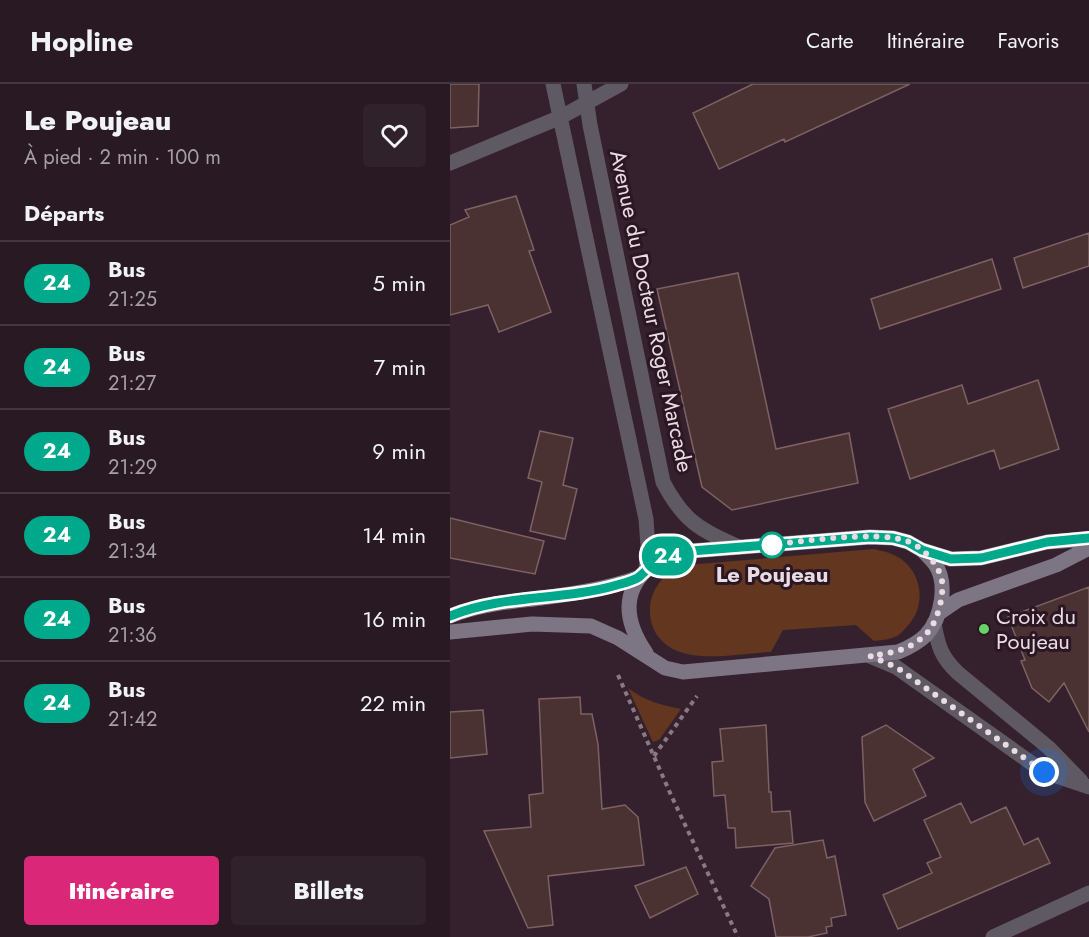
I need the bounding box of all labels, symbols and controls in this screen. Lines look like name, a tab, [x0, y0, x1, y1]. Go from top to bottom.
text: Hopline	[30, 21, 133, 62]
text: Carte	[806, 26, 854, 56]
text: Itinéraire	[887, 26, 965, 56]
text: Favoris	[998, 26, 1059, 56]
text: Le Poujeau	[24, 100, 171, 141]
button: heart	[363, 104, 426, 167]
text: À pied · 2 min · 100 m	[24, 143, 221, 172]
street label: Avenue du Docteur Roger Marcade	[602, 147, 702, 475]
text: Départs	[24, 197, 104, 229]
text: Bus	[108, 253, 145, 285]
text: 5 min	[373, 267, 426, 299]
text: 24	[43, 268, 71, 298]
text: 21:25	[108, 285, 157, 314]
text: Bus	[108, 337, 145, 369]
text: 7 min	[373, 351, 426, 383]
text: 24	[43, 352, 71, 382]
text: 21:27	[108, 369, 156, 398]
text: Bus	[108, 421, 145, 453]
text: 9 min	[372, 435, 426, 467]
text: 24	[43, 436, 71, 466]
text: 21:29	[108, 453, 157, 482]
text: Bus	[108, 505, 145, 537]
text: 14 min	[362, 519, 426, 551]
text: 24	[43, 520, 71, 550]
marker: Le Poujeau	[759, 532, 785, 558]
line badge: 24	[641, 536, 695, 576]
text: 21:34	[108, 537, 157, 566]
text: 24	[654, 541, 682, 571]
place label: Le Poujeau	[716, 558, 828, 590]
text: Bus	[108, 589, 145, 621]
place label: Croix du Poujeau	[996, 600, 1076, 657]
text: 16 min	[362, 603, 426, 635]
text: 24	[43, 604, 71, 634]
text: 21:36	[108, 621, 157, 650]
marker: Croix du Poujeau	[977, 622, 991, 636]
text: Bus	[108, 673, 145, 705]
text: 22 min	[360, 687, 426, 719]
text: 24	[43, 688, 71, 718]
text: 21:42	[108, 705, 157, 734]
your location	[1029, 757, 1059, 787]
button: Itinéraire	[24, 856, 219, 925]
button: Billets	[231, 856, 426, 925]

